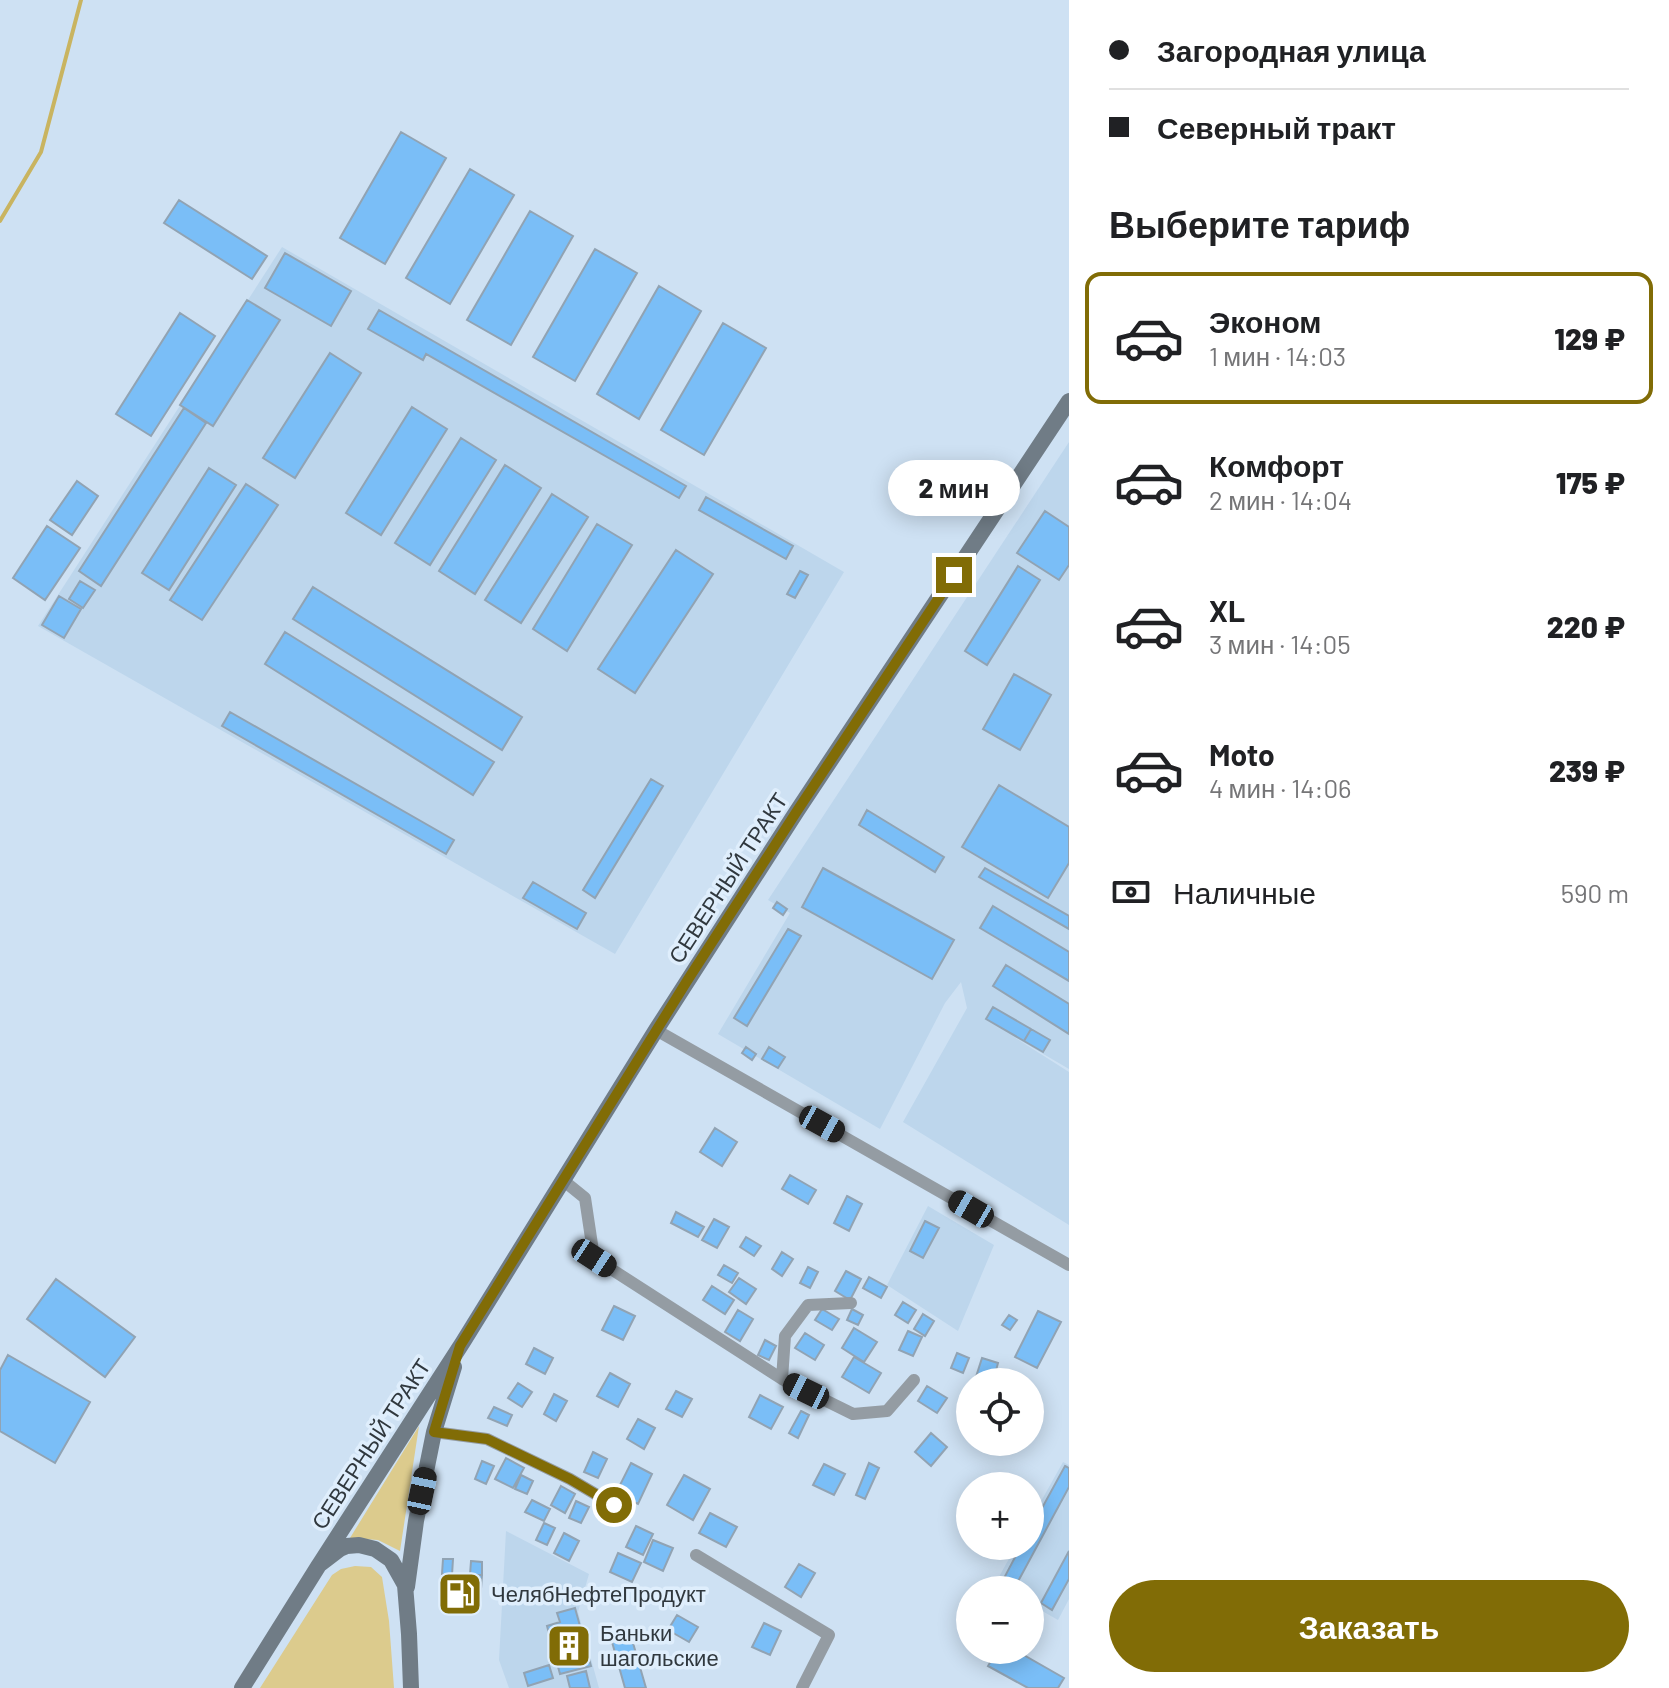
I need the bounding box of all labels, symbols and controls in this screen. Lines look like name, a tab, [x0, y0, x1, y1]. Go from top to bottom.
text: Загородная улица	[1157, 32, 1426, 68]
text: Северный тракт	[1157, 109, 1396, 145]
text: Выберите тариф	[1109, 202, 1410, 245]
icon: car	[1113, 302, 1185, 374]
text: Эконом	[1209, 303, 1322, 339]
text: 129 ₽	[1554, 320, 1625, 356]
text: 1 мин · 14:03	[1209, 340, 1346, 371]
icon: car	[1113, 446, 1185, 518]
text: Комфорт	[1209, 447, 1344, 483]
callout: 2 мин	[888, 459, 1020, 515]
text: 175 ₽	[1556, 464, 1625, 500]
text: 2 мин	[919, 472, 989, 503]
text: 2 мин · 14:04	[1209, 484, 1352, 515]
route end	[936, 557, 972, 593]
icon: car	[1113, 590, 1185, 662]
text: XL	[1209, 592, 1245, 628]
text: 220 ₽	[1547, 608, 1625, 644]
text: 3 мин · 14:05	[1209, 628, 1351, 659]
icon: car	[1113, 734, 1185, 806]
text: Moto	[1209, 736, 1275, 772]
text: 239 ₽	[1549, 752, 1625, 788]
text: 4 мин · 14:06	[1209, 772, 1351, 803]
street label: СЕВЕРНЫЙ ТРАКТ	[662, 787, 792, 967]
icon: cash	[1109, 870, 1153, 914]
text: Наличные	[1173, 874, 1316, 910]
text: 590 m	[1561, 877, 1629, 908]
car	[795, 1102, 849, 1146]
car	[944, 1187, 998, 1231]
car	[567, 1235, 621, 1281]
street label: СЕВЕРНЫЙ ТРАКТ	[305, 1353, 435, 1533]
map controls	[956, 1368, 1044, 1664]
button: locate	[956, 1368, 1044, 1456]
car	[779, 1370, 833, 1412]
car	[405, 1465, 439, 1517]
button: +	[956, 1472, 1044, 1560]
route start	[596, 1487, 632, 1523]
fuel station icon: ЧелябНефтеПродукт	[436, 1570, 484, 1618]
button: −	[956, 1576, 1044, 1664]
place label: ЧелябНефтеПродукт	[491, 1580, 706, 1607]
button: Заказать	[1109, 1580, 1629, 1672]
place label: Баньки шагольские	[600, 1619, 719, 1670]
building icon: Баньки шагольские	[545, 1622, 593, 1670]

